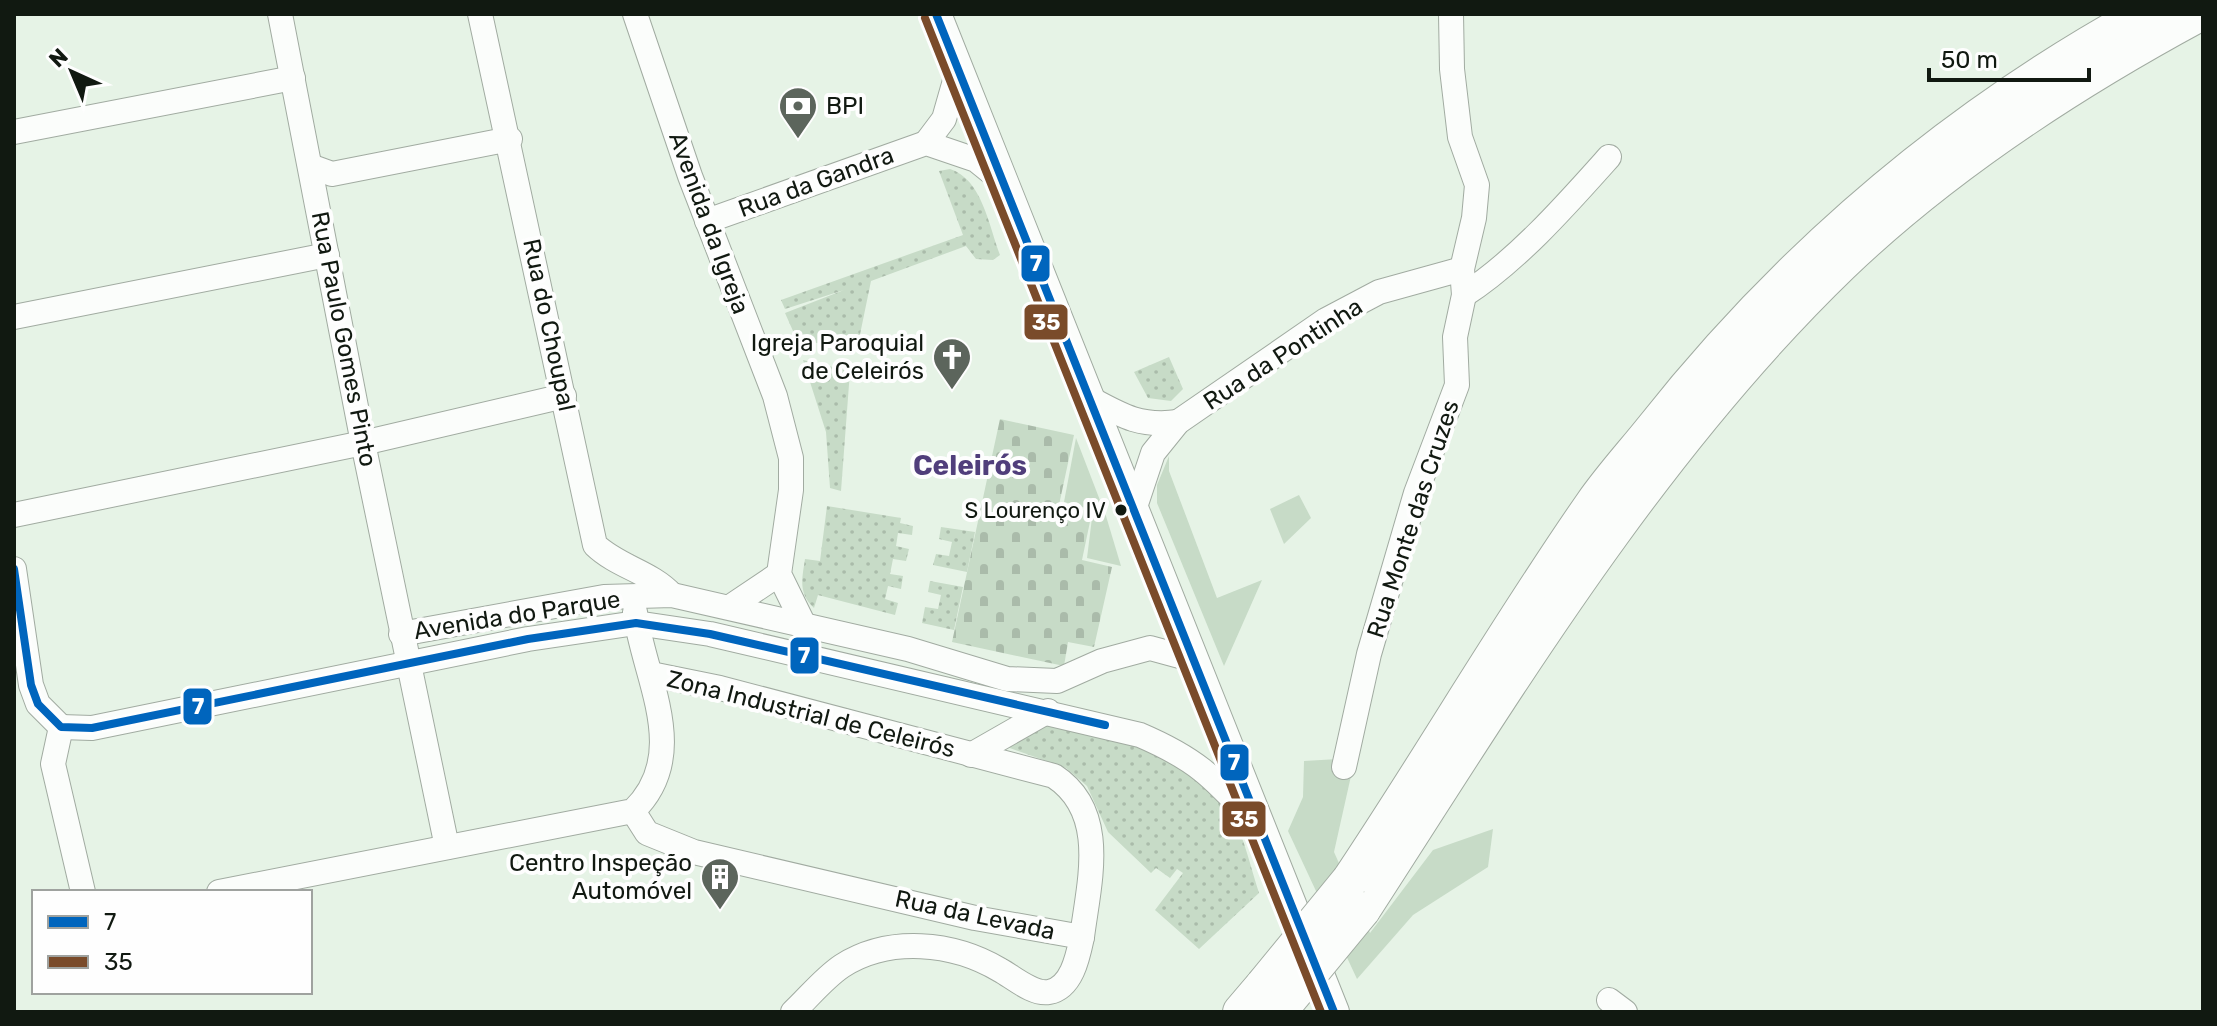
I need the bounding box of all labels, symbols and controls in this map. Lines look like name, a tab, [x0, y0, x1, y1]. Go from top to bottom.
north arrow	[32, 32, 112, 112]
scale bar	[1929, 32, 2089, 82]
text: N	[43, 43, 74, 73]
text: 50 m	[1941, 46, 1998, 74]
bank icon: BPI	[777, 85, 819, 140]
place label: BPI	[826, 92, 864, 120]
street label: Avenida da Igreja	[663, 128, 755, 318]
street label: Rua da Gandra	[734, 141, 898, 223]
street label: Rua Paulo Gomes Pinto	[306, 209, 382, 469]
street label: Rua do Choupal	[517, 236, 581, 414]
line badge: 7	[1020, 244, 1051, 283]
text: 7	[1030, 250, 1043, 277]
street label: Rua da Pontinha	[1198, 292, 1368, 416]
line badge: 35	[1023, 303, 1069, 341]
text: 35	[1032, 309, 1060, 336]
place label: Igreja Paroquial de Celeirós	[751, 329, 924, 385]
church icon: Igreja Paroquial de Celeirós	[931, 336, 973, 391]
street label: Rua Monte das Cruzes	[1361, 397, 1465, 641]
district label: Celeirós	[913, 449, 1027, 482]
place label: S Lourenço IV	[965, 497, 1106, 524]
marker: S Lourenço IV	[1113, 502, 1129, 518]
street label: Avenida do Parque	[412, 585, 622, 645]
line badge: 7	[789, 636, 820, 675]
text: 7	[798, 642, 811, 669]
street label: Zona Industrial de Celeirós	[664, 665, 958, 763]
line badge: 7	[182, 687, 213, 726]
text: 7	[192, 693, 205, 720]
line badge: 7	[1219, 743, 1250, 782]
text: 7	[1228, 749, 1241, 776]
line badge: 35	[1221, 800, 1267, 838]
text: 35	[1230, 806, 1258, 833]
place label: Centro Inspeção Automóvel	[509, 849, 692, 905]
building icon: Centro Inspeção Automóvel	[699, 856, 741, 911]
street label: Rua da Levada	[893, 884, 1057, 946]
legend	[32, 890, 312, 994]
text: 7	[104, 908, 116, 936]
text: 35	[104, 948, 133, 976]

